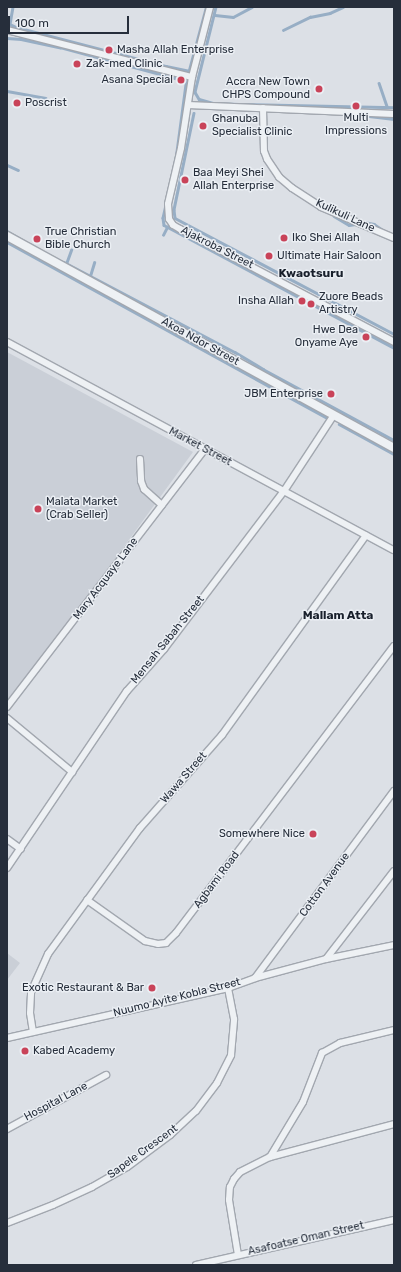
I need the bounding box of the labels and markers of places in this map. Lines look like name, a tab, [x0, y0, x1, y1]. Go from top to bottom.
place label: Masha Allah Enterprise	[117, 43, 234, 57]
marker: Masha Allah Enterprise	[104, 45, 114, 55]
place label: Zak-med Clinic	[86, 57, 162, 71]
marker: Zak-med Clinic	[71, 58, 83, 70]
place label: Asana Special	[101, 73, 173, 87]
marker: Asana Special	[176, 75, 186, 85]
place label: Accra New Town CHPS Compound	[222, 76, 310, 102]
marker: Accra New Town CHPS Compound	[313, 83, 325, 95]
place label: Poscrist	[25, 96, 67, 110]
marker: Poscrist	[12, 98, 22, 108]
marker: Multi Impressions	[351, 101, 361, 111]
place label: Multi Impressions	[325, 112, 387, 138]
place label: Ghanuba Specialist Clinic	[212, 113, 292, 139]
marker: Ghanuba Specialist Clinic	[197, 120, 209, 132]
place label: Baa Meyi Shei Allah Enterprise	[193, 167, 274, 193]
marker: Baa Meyi Shei Allah Enterprise	[180, 175, 190, 185]
place label: True Christian Bible Church	[45, 226, 116, 252]
place label: Iko Shei Allah	[292, 231, 360, 245]
marker: Iko Shei Allah	[279, 233, 289, 243]
marker: True Christian Bible Church	[32, 234, 42, 244]
place label: Ultimate Hair Saloon	[277, 249, 382, 263]
marker: Ultimate Hair Saloon	[264, 251, 274, 261]
place label: Zuore Beads Artistry	[319, 291, 383, 317]
place label: Insha Allah	[238, 294, 294, 308]
marker: Insha Allah	[297, 296, 307, 306]
marker: Zuore Beads Artistry	[306, 299, 316, 309]
place label: Hwe Dea Onyame Aye	[294, 324, 358, 350]
marker: Hwe Dea Onyame Aye	[361, 332, 371, 342]
place label: JBM Enterprise	[244, 387, 323, 401]
marker: JBM Enterprise	[326, 389, 336, 399]
place label: Malata Market (Crab Seller)	[46, 496, 117, 522]
marker: Malata Market (Crab Seller)	[33, 504, 43, 514]
place label: Somewhere Nice	[219, 827, 305, 841]
marker: Somewhere Nice	[308, 829, 318, 839]
place label: Exotic Restaurant & Bar	[22, 981, 144, 995]
marker: Exotic Restaurant & Bar	[147, 983, 157, 993]
place label: Kabed Academy	[33, 1044, 115, 1058]
marker: Kabed Academy	[20, 1046, 30, 1056]

